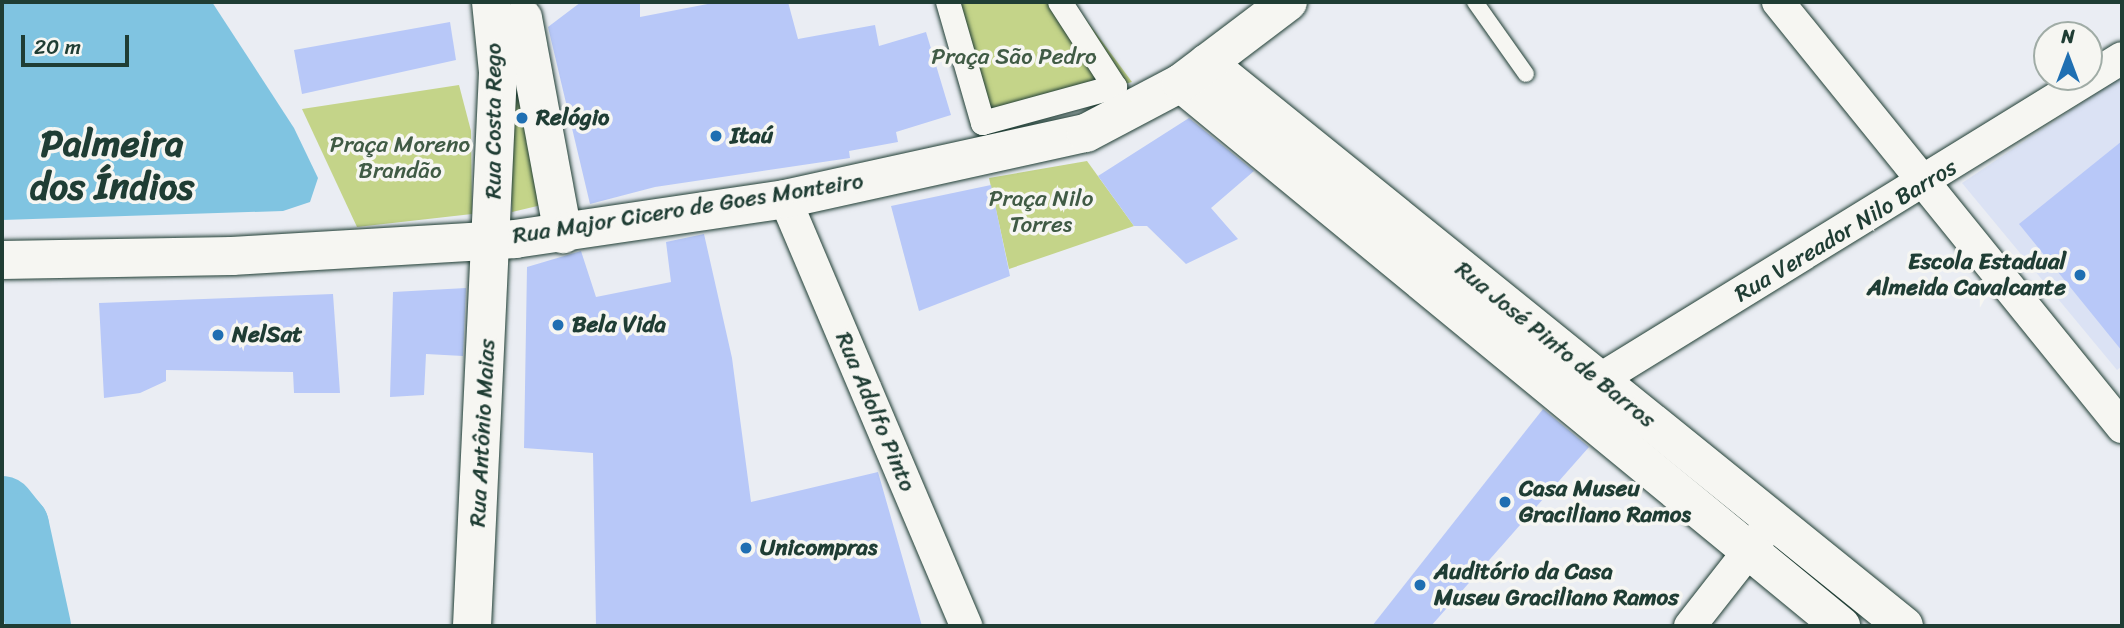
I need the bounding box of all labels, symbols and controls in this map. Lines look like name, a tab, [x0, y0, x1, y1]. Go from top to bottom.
text: N	[2061, 20, 2075, 53]
scale bar	[24, 21, 133, 65]
north arrow	[2033, 21, 2103, 91]
text: 20 m	[34, 28, 81, 66]
street label: Rua Costa Rego	[480, 42, 508, 200]
park label: Praça São Pedro	[931, 43, 1097, 71]
place label: Relógio	[536, 104, 609, 132]
marker: Relógio	[514, 110, 530, 126]
place label: Itaú	[730, 122, 773, 150]
district label: Palmeira dos Índios	[30, 123, 194, 210]
marker: Itaú	[708, 128, 724, 144]
park label: Praça Moreno Brandão	[330, 131, 470, 185]
street label: Rua Vereador Nilo Barros	[1731, 154, 1961, 308]
street label: Rua Major Cicero de Goes Monteiro	[510, 168, 866, 250]
park label: Praça Nilo Torres	[989, 185, 1093, 239]
place label: Escola Estadual Almeida Cavalcante	[1867, 248, 2066, 302]
street label: Rua José Pinto de Barros	[1449, 255, 1661, 435]
marker: Escola Estadual Almeida Cavalcante	[2072, 267, 2088, 283]
place label: Bela Vida	[572, 311, 666, 339]
marker: Bela Vida	[550, 317, 566, 333]
place label: NelSat	[232, 321, 302, 349]
marker: NelSat	[210, 327, 226, 343]
street label: Rua Adolfo Pinto	[829, 328, 921, 496]
street label: Rua Antônio Maias	[464, 338, 502, 528]
place label: Casa Museu Graciliano Ramos	[1519, 475, 1692, 529]
marker: Casa Museu Graciliano Ramos	[1497, 494, 1513, 510]
place label: Unicompras	[760, 534, 877, 562]
marker: Unicompras	[738, 540, 754, 556]
place label: Auditório da Casa Museu Graciliano Ramos	[1434, 558, 1679, 612]
marker: Auditório da Casa Museu Graciliano Ramos	[1412, 577, 1428, 593]

